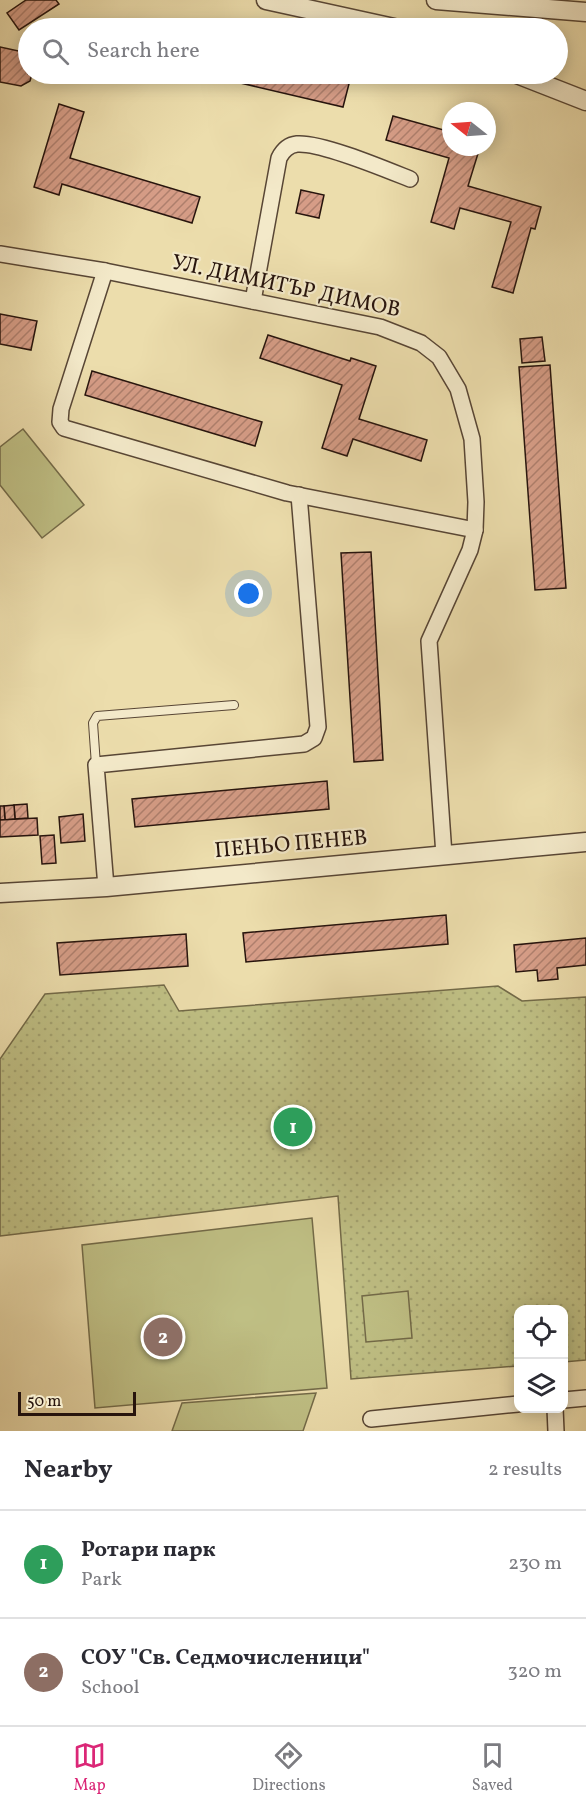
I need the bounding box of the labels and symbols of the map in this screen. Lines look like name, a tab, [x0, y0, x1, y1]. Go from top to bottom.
north arrow	[442, 102, 496, 156]
street label: УЛ. ДИМИТЪР ДИМОВ	[169, 248, 403, 326]
your location	[234, 579, 263, 608]
street label: ПЕНЬО ПЕНЕВ	[213, 823, 369, 867]
pin: 1	[274, 1104, 312, 1150]
pin: 2	[144, 1314, 182, 1360]
scale bar	[18, 1389, 136, 1416]

